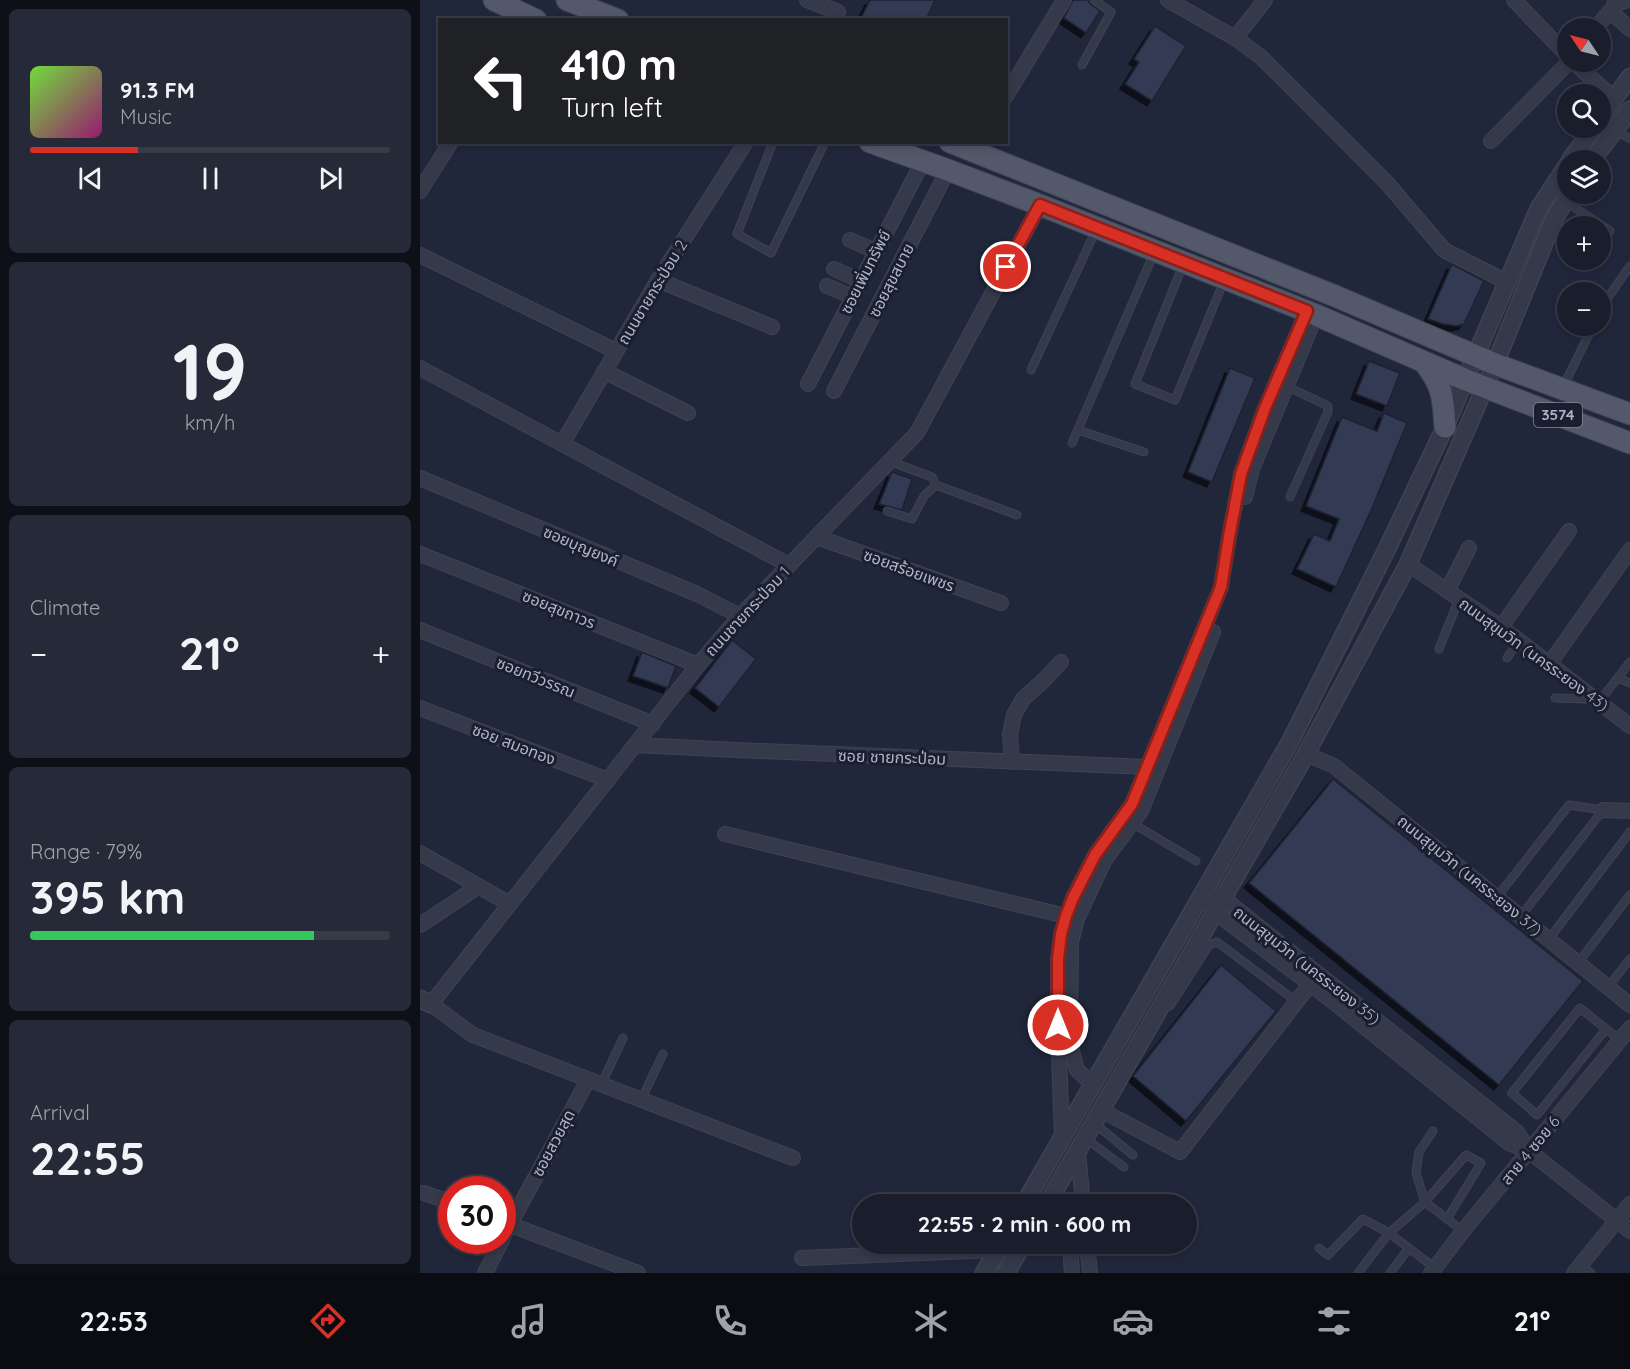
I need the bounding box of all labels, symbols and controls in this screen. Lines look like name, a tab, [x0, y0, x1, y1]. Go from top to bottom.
north arrow	[1557, 18, 1611, 72]
map controls	[1557, 18, 1611, 336]
text: 410 m	[561, 38, 677, 91]
icon: left	[462, 42, 540, 120]
text: 91.3 FM	[120, 76, 195, 104]
button: search	[1557, 84, 1611, 138]
text: Turn left	[561, 90, 663, 124]
text: Music	[120, 104, 172, 129]
button: layers	[1557, 150, 1611, 204]
icon: previous	[74, 162, 107, 195]
icon: pause	[194, 162, 227, 195]
icon: next	[314, 162, 347, 195]
button: +	[1557, 216, 1611, 270]
street label: ซอยเพิ่มทรัพย์	[835, 227, 895, 317]
street label: ถนนชายกระป่อม 2	[613, 236, 691, 348]
street label: ซอยสุขสบาย	[864, 240, 918, 320]
pin	[980, 241, 1031, 292]
icon: arrive	[989, 250, 1022, 283]
button: −	[1557, 282, 1611, 336]
text: 19	[173, 322, 247, 420]
road number: 3574	[1534, 403, 1582, 427]
text: km/h	[185, 410, 235, 435]
street label: ซอยบุญยงค์	[540, 521, 622, 571]
street label: ซอยสร้อยเพชร	[861, 544, 957, 596]
street label: ถนนชายกระป่อม 1	[700, 562, 794, 660]
street label: ซอยสุขถาวร	[519, 585, 599, 633]
street label: ถนนสุขุมวิท (นครระยอง 43)	[1455, 593, 1613, 715]
text: Climate	[30, 595, 100, 620]
text: 21°	[179, 625, 240, 681]
text: −	[30, 633, 47, 674]
text: +	[371, 633, 390, 674]
street label: ซอยทวีวรรณ	[494, 652, 578, 702]
street label: ซอย สมอทอง	[470, 719, 558, 769]
street label: ซอย ชายกระป่อม	[838, 745, 946, 769]
street label: ถนนสุขุมวิท (นครระยอง 37)	[1394, 811, 1546, 939]
text: Range · 79%	[30, 839, 142, 864]
text: 395 km	[30, 869, 185, 925]
street label: ถนนสุขุมวิท (นครระยอง 35)	[1230, 902, 1384, 1028]
position arrow	[1026, 993, 1090, 1057]
text: Arrival	[30, 1100, 90, 1125]
street label: ซอยสวยสุด	[527, 1106, 579, 1180]
street label: สาย 4 ซอย 6	[1496, 1111, 1564, 1189]
text: 22:55	[30, 1130, 145, 1186]
speed limit sign: 30	[438, 1176, 516, 1254]
text: 22:55 · 2 min · 600 m	[918, 1210, 1131, 1238]
icon: directions	[307, 1300, 349, 1342]
icon: music	[508, 1300, 550, 1342]
icon: phone	[709, 1300, 751, 1342]
icon: climate	[910, 1300, 952, 1342]
icon: car	[1112, 1300, 1154, 1342]
icon: filters	[1313, 1300, 1355, 1342]
text: 22:53	[80, 1304, 148, 1338]
text: 21°	[1514, 1304, 1550, 1338]

